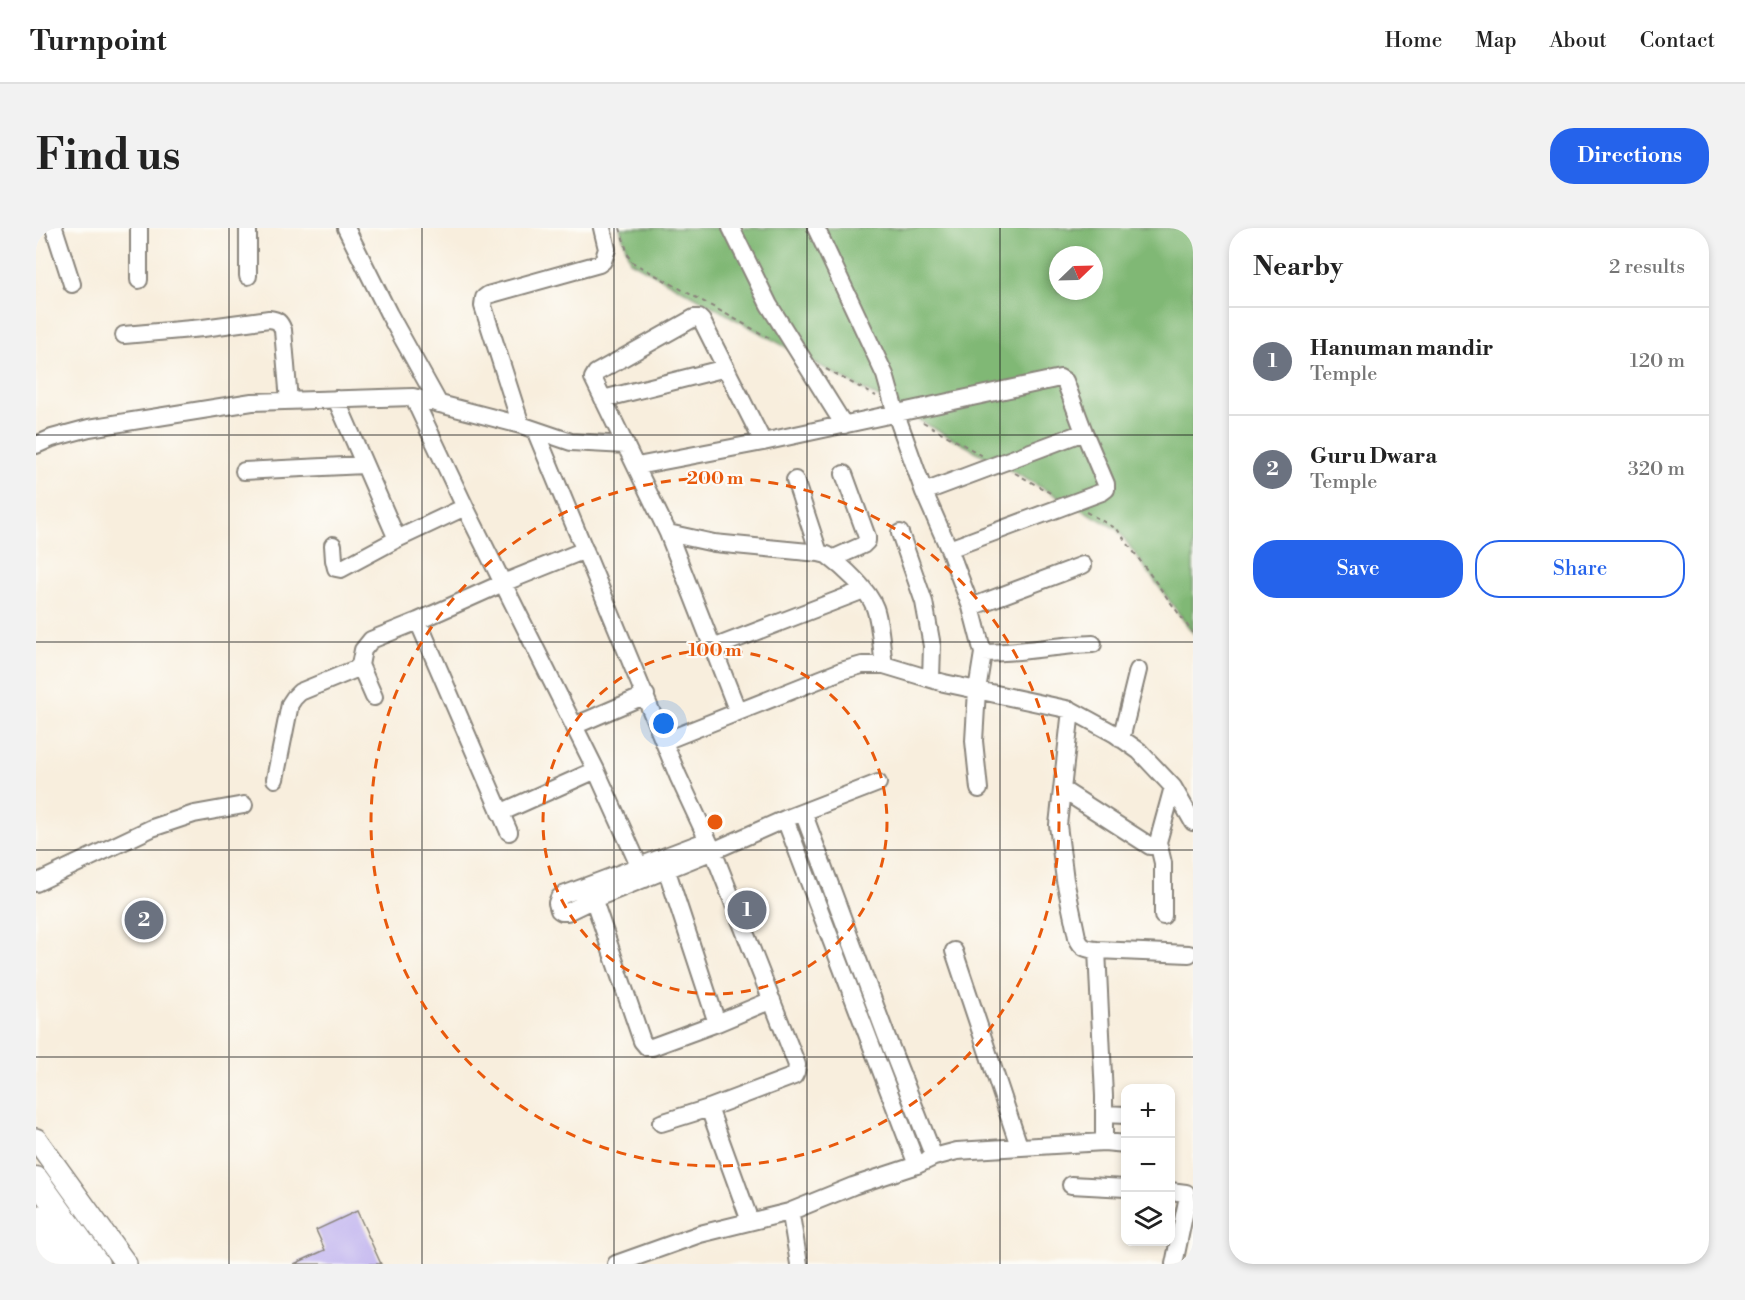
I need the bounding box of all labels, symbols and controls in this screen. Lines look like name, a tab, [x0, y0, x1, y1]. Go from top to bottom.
text: Turnpoint	[30, 24, 166, 59]
text: Home	[1385, 28, 1442, 54]
text: Map	[1475, 28, 1517, 54]
text: About	[1550, 28, 1607, 54]
text: Contact	[1640, 28, 1715, 54]
button: Directions	[1550, 128, 1709, 184]
text: Find us	[36, 130, 180, 183]
north arrow	[1049, 246, 1103, 300]
text: Nearby	[1253, 251, 1343, 283]
text: 2 results	[1609, 255, 1685, 280]
text: Hanuman mandir	[1310, 335, 1493, 362]
text: 1	[1268, 349, 1277, 374]
text: 120 m	[1630, 349, 1685, 374]
text: Temple	[1310, 362, 1377, 387]
text: Guru Dwara	[1310, 443, 1437, 470]
text: 2	[1266, 457, 1279, 482]
text: 320 m	[1628, 457, 1685, 482]
text: 200 m	[687, 467, 744, 490]
text: Temple	[1310, 470, 1377, 495]
button: Save	[1253, 540, 1463, 598]
button: Share	[1475, 540, 1685, 598]
text: 100 m	[688, 639, 742, 662]
your location	[649, 709, 678, 738]
centre of rings	[705, 812, 725, 832]
pin: 1	[728, 888, 766, 932]
pin: 2	[124, 898, 164, 942]
map controls	[1121, 1084, 1175, 1246]
button: +	[1121, 1084, 1175, 1138]
button: −	[1121, 1138, 1175, 1192]
button: layers	[1121, 1192, 1175, 1246]

